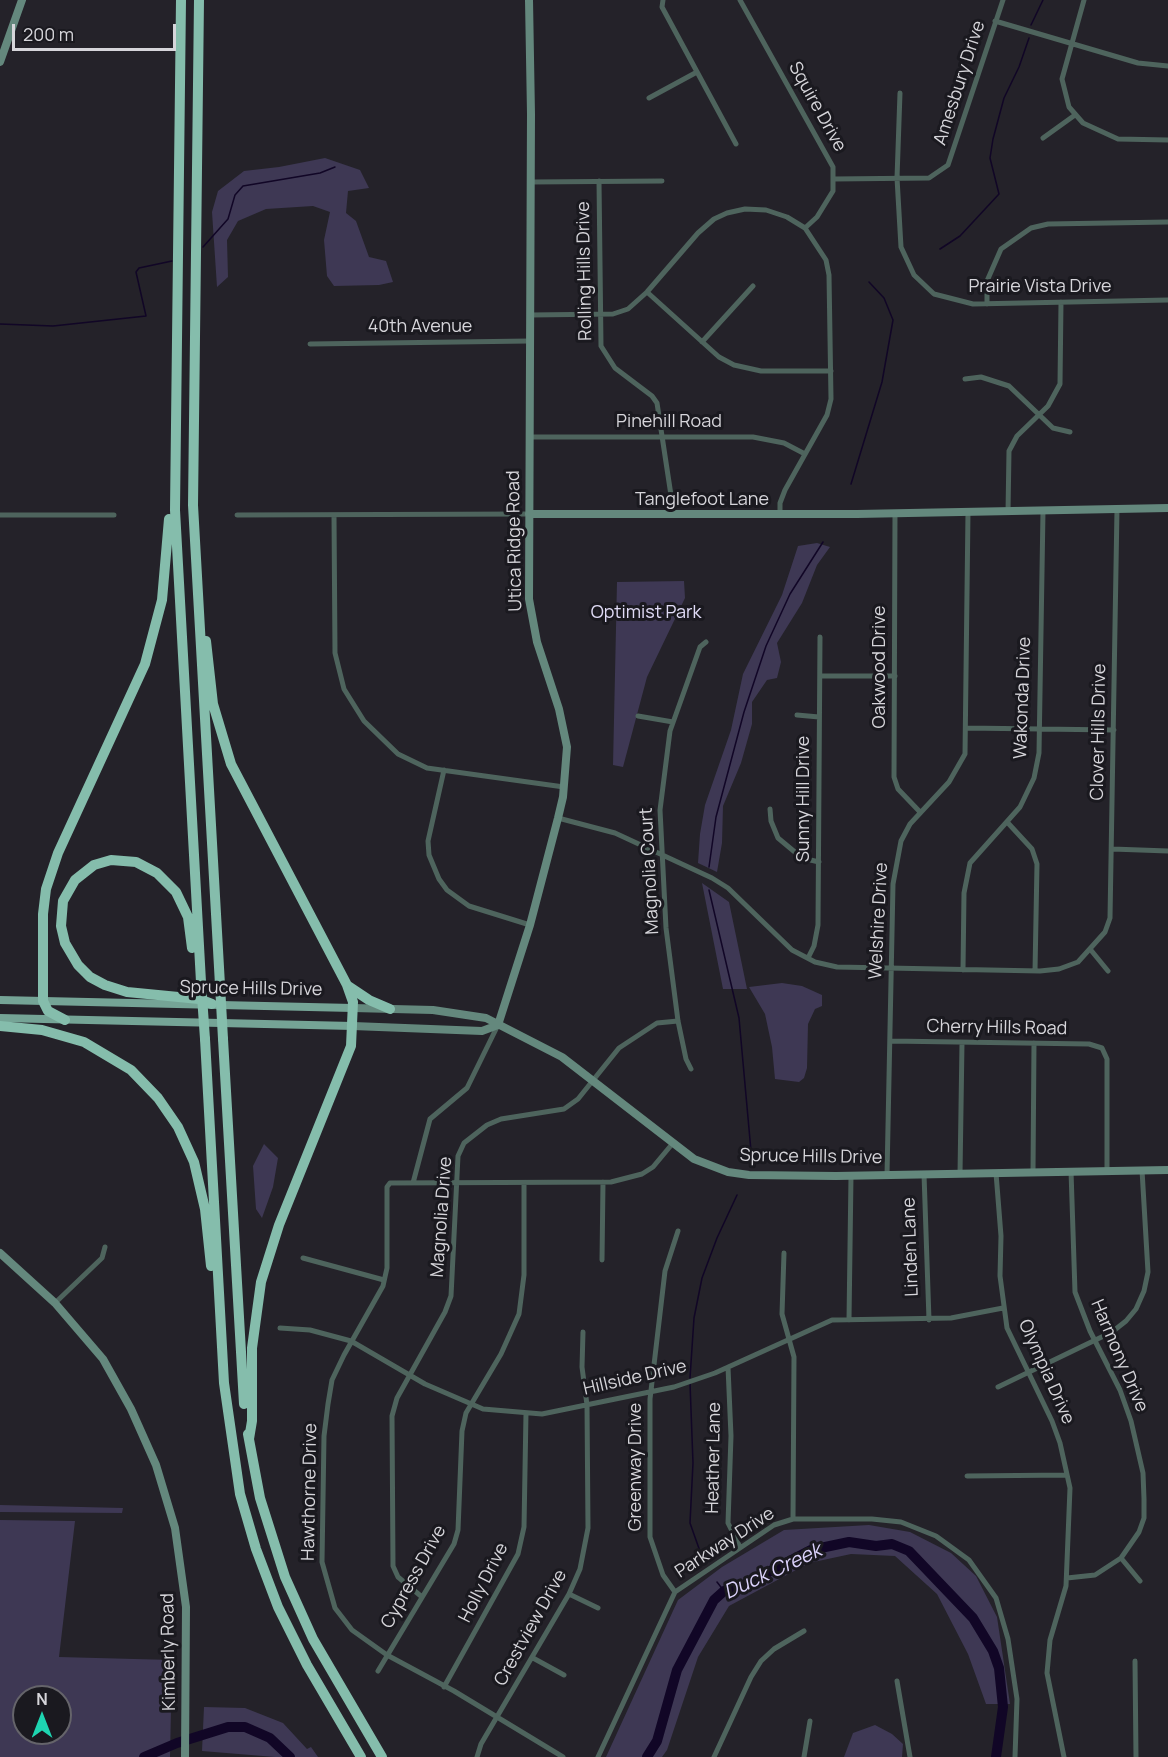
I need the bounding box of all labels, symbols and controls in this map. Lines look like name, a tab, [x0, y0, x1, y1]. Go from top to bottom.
scale bar	[15, 12, 178, 50]
street label: Amesbury Drive	[930, 18, 990, 148]
text: 200 m	[23, 22, 74, 46]
street label: Squire Drive	[784, 58, 850, 156]
street label: Rolling Hills Drive	[573, 201, 597, 341]
street label: Prairie Vista Drive	[968, 276, 1112, 298]
street label: 40th Avenue	[368, 316, 472, 338]
street label: Pinehill Road	[616, 411, 722, 433]
street label: Utica Ridge Road	[503, 470, 527, 612]
street label: Tanglefoot Lane	[635, 489, 769, 511]
park label: Optimist Park	[591, 602, 701, 624]
street label: Oakwood Drive	[869, 605, 891, 729]
street label: Wakonda Drive	[1010, 636, 1036, 760]
street label: Clover Hills Drive	[1087, 663, 1111, 801]
street label: Sunny Hill Drive	[793, 736, 815, 862]
street label: Magnolia Court	[636, 807, 664, 935]
street label: Welshire Drive	[865, 862, 893, 980]
street label: Spruce Hills Drive	[179, 977, 323, 1001]
street label: Cherry Hills Road	[926, 1016, 1068, 1040]
street label: Spruce Hills Drive	[739, 1145, 883, 1169]
street label: Magnolia Drive	[427, 1156, 457, 1278]
street label: Linden Lane	[898, 1197, 924, 1297]
street label: Harmony Drive	[1086, 1296, 1152, 1416]
street label: Olympia Drive	[1013, 1316, 1079, 1428]
street label: Hillside Drive	[581, 1356, 689, 1400]
street label: Heather Lane	[702, 1402, 726, 1514]
street label: Greenway Drive	[625, 1403, 647, 1531]
street label: Hawthorne Drive	[298, 1423, 322, 1561]
street label: Parkway Drive	[671, 1503, 779, 1583]
street label: Cypress Drive	[377, 1522, 451, 1632]
water label: Duck Creek	[720, 1539, 826, 1605]
street label: Holly Drive	[455, 1540, 513, 1626]
street label: Crestview Drive	[490, 1566, 572, 1690]
street label: Kimberly Road	[157, 1593, 181, 1711]
north arrow	[12, 1685, 72, 1745]
text: N	[36, 1688, 48, 1710]

